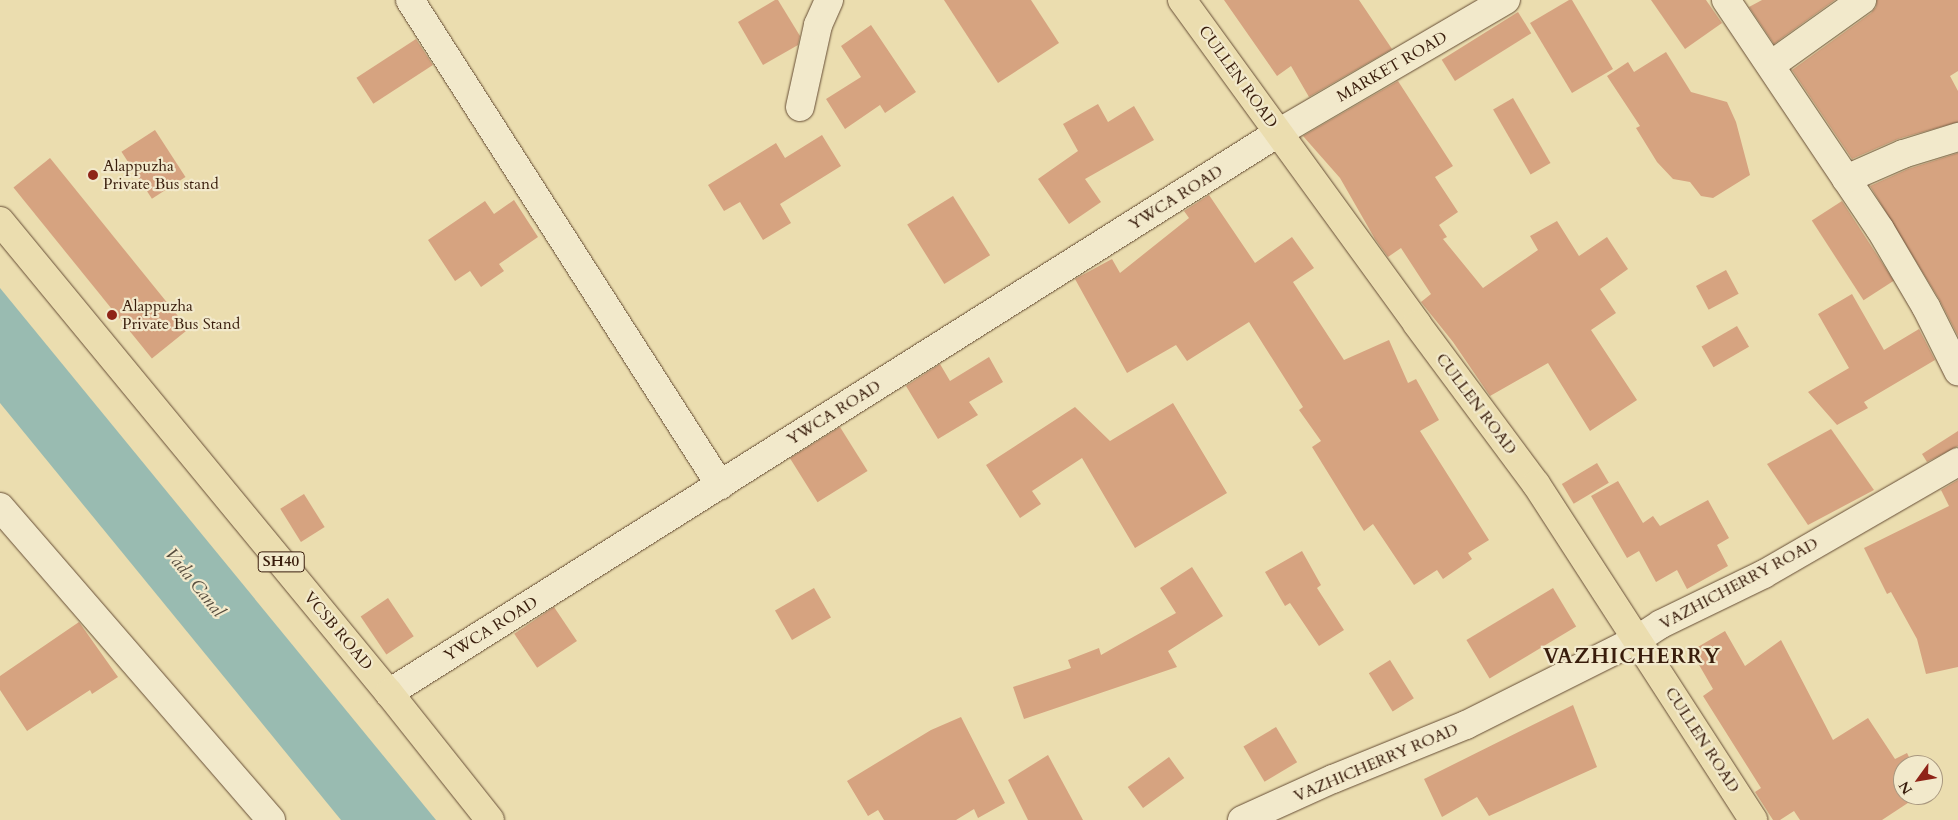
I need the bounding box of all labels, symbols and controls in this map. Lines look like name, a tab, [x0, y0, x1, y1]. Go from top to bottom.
street label: CULLEN ROAD	[1194, 22, 1282, 132]
street label: MARKET ROAD	[1333, 28, 1451, 106]
place label: Alappuzha Private Bus stand	[103, 156, 219, 194]
street label: YWCA ROAD	[1126, 162, 1226, 234]
marker: Alappuzha Private Bus stand	[87, 169, 99, 181]
place label: Alappuzha Private Bus Stand	[122, 296, 240, 334]
marker: Alappuzha Private Bus Stand	[106, 309, 118, 321]
street label: CULLEN ROAD	[1432, 350, 1520, 458]
street label: YWCA ROAD	[784, 377, 884, 449]
street label: VAZHICHERRY ROAD	[1657, 534, 1821, 634]
water label: Vada Canal	[159, 544, 229, 622]
road number: SH40	[257, 550, 305, 574]
street label: VCSB ROAD	[300, 588, 376, 674]
street label: YWCA ROAD	[441, 593, 541, 665]
district label: VAZHICHERRY	[1542, 644, 1722, 670]
street label: CULLEN ROAD	[1661, 684, 1743, 796]
street label: VAZHICHERRY ROAD	[1291, 720, 1461, 806]
north arrow	[1893, 755, 1943, 805]
text: N	[1894, 777, 1917, 798]

